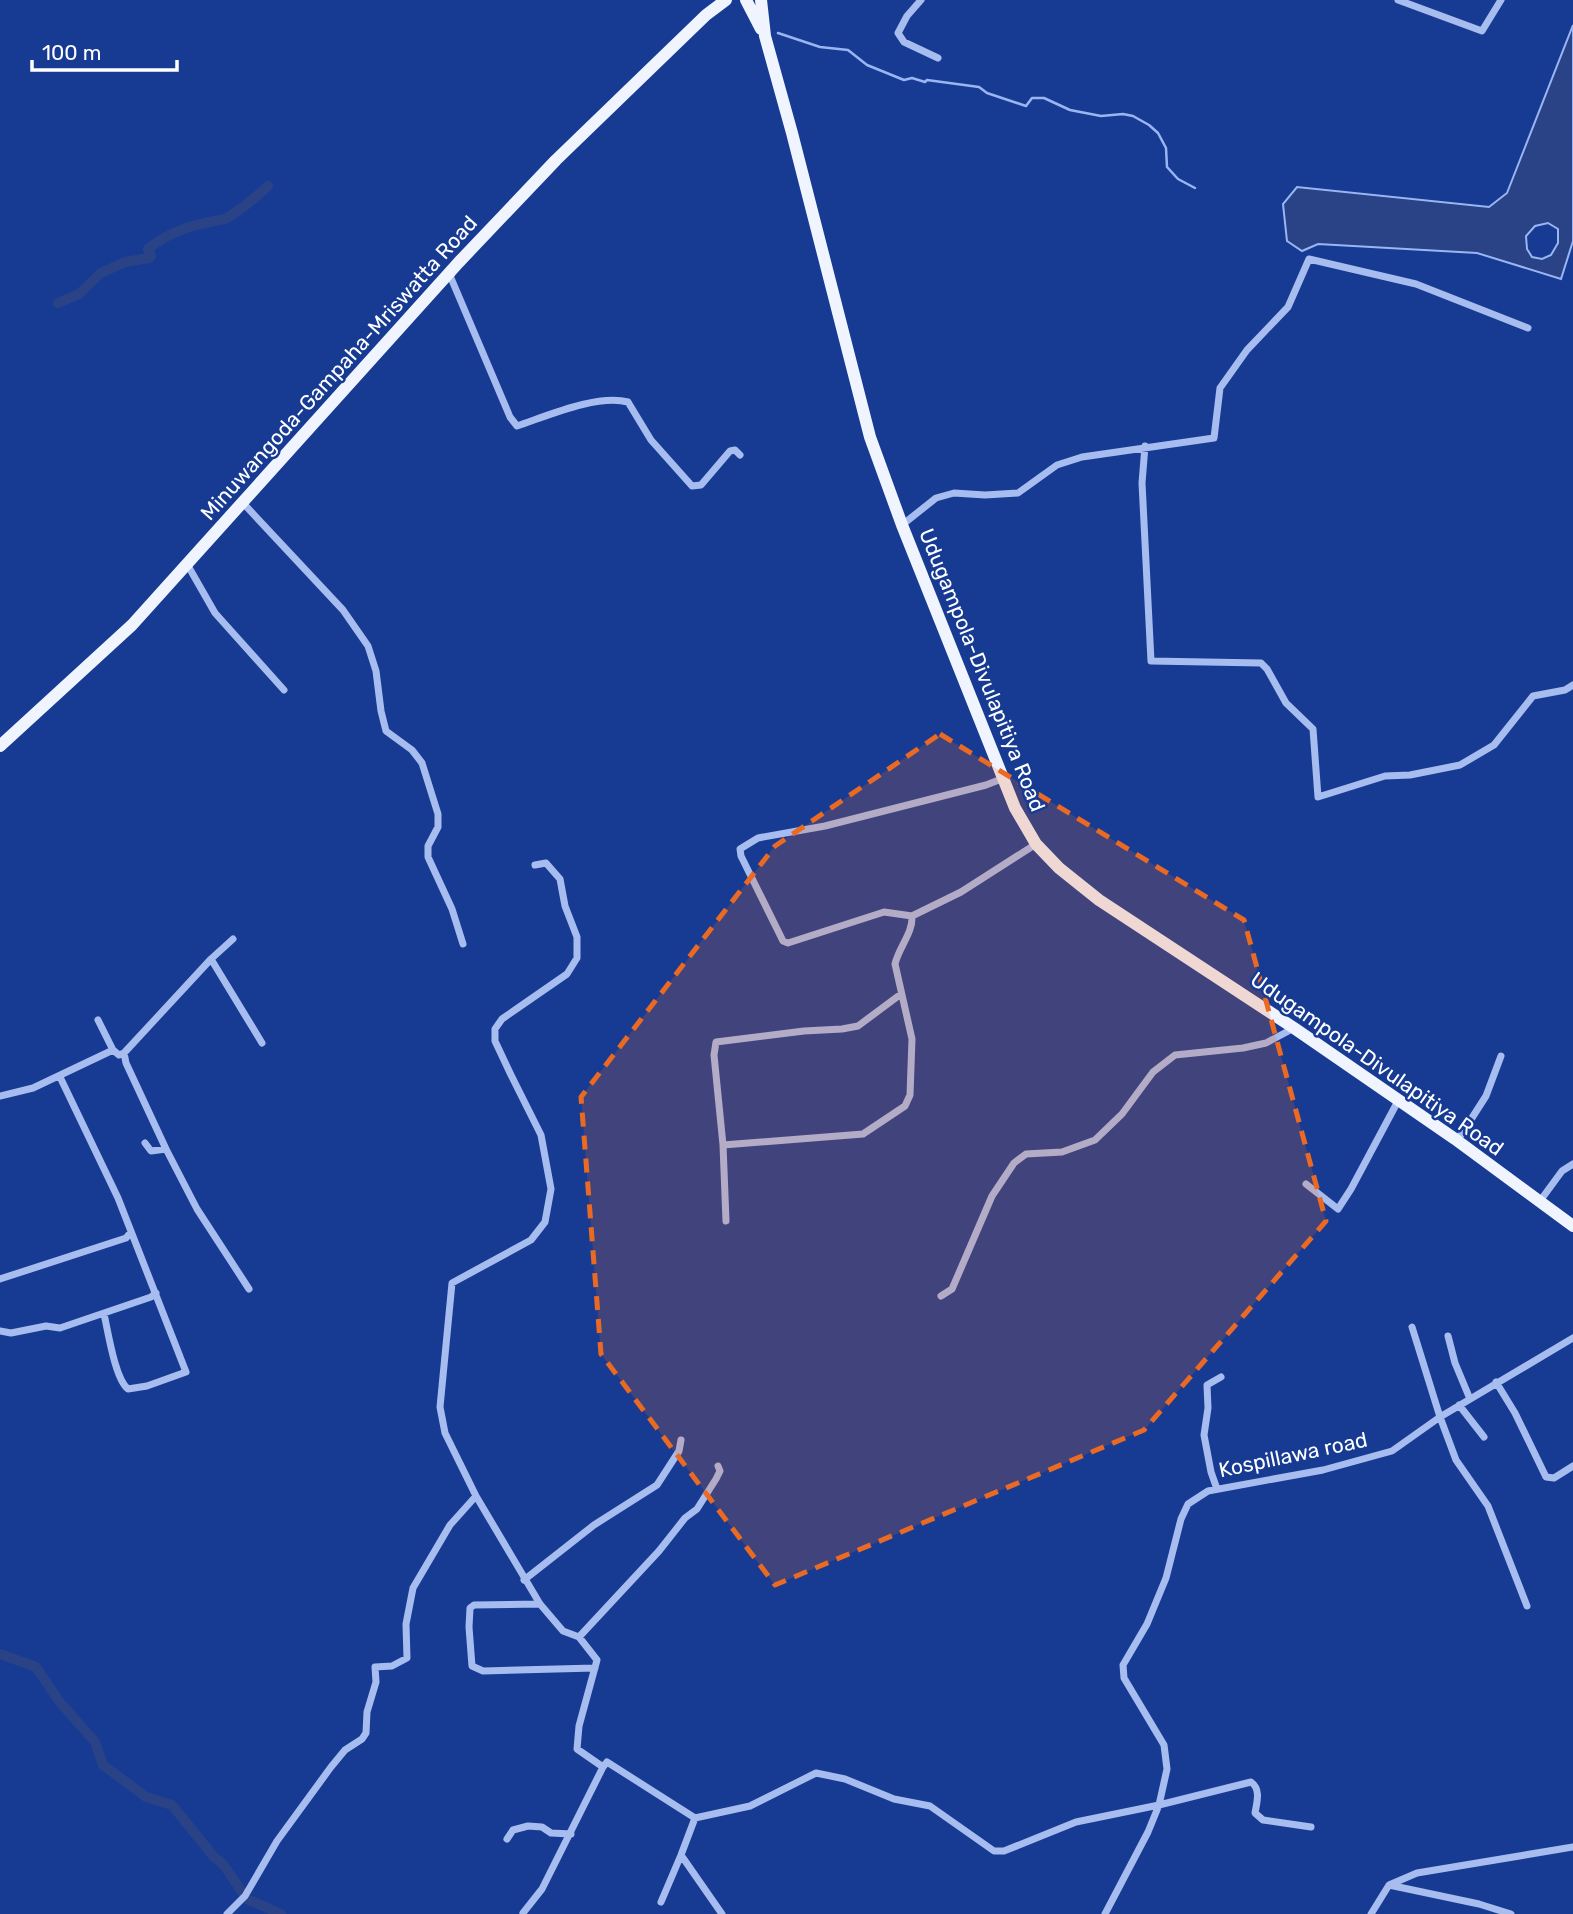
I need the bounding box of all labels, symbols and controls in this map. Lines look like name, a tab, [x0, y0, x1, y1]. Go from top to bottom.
scale bar	[32, 28, 177, 72]
text: 100 m	[42, 40, 101, 65]
street label: Minuwangoda-Gampaha-Mriswatta Road	[195, 210, 482, 525]
street label: Udugampola-Divulapitiya Road	[914, 525, 1051, 815]
street label: Udugampola-Divulapitiya Road	[1246, 966, 1509, 1161]
street label: Kospillawa road	[1216, 1427, 1369, 1482]

